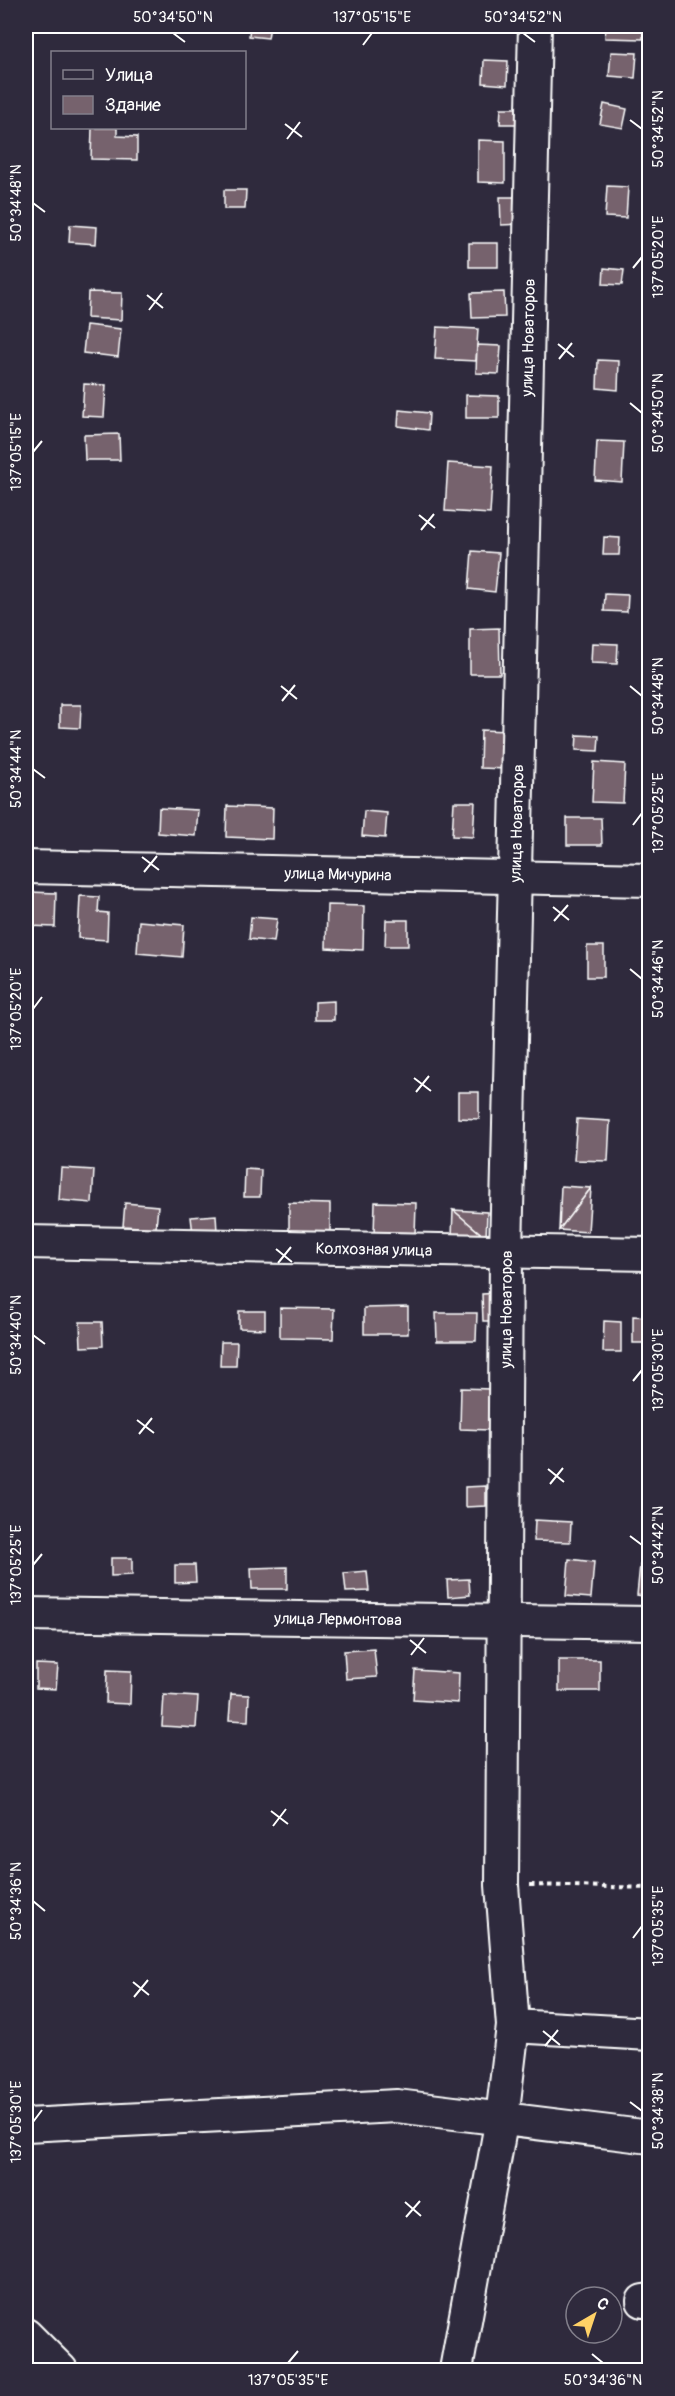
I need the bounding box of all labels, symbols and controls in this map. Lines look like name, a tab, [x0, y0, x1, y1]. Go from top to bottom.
text: 50°34'50"N	[133, 8, 213, 27]
text: 137°05'15"E	[333, 8, 411, 27]
text: 50°34'52"N	[484, 8, 562, 27]
legend	[51, 51, 246, 129]
text: Улица	[105, 64, 153, 87]
text: 50°34'52"N	[649, 90, 668, 168]
text: Здание	[105, 94, 161, 117]
text: 50°34'48"N	[7, 164, 26, 242]
text: 137°05'20"E	[649, 215, 668, 298]
street label: улица Новаторов	[517, 278, 540, 398]
text: 50°34'50"N	[649, 373, 668, 453]
text: 137°05'15"E	[7, 413, 26, 491]
text: 50°34'48"N	[649, 657, 668, 735]
text: 50°34'44"N	[7, 730, 26, 808]
street label: улица Новаторов	[506, 764, 529, 884]
text: 137°05'25"E	[649, 773, 668, 853]
street label: улица Мичурина	[283, 863, 392, 886]
text: 50°34'46"N	[649, 940, 668, 1018]
text: 137°05'20"E	[7, 967, 26, 1050]
street label: Колхозная улица	[315, 1239, 433, 1261]
street label: улица Новаторов	[496, 1250, 517, 1369]
text: 50°34'40"N	[7, 1295, 26, 1375]
text: 137°05'30"E	[649, 1329, 668, 1411]
text: 50°34'42"N	[649, 1506, 668, 1584]
text: 137°05'25"E	[7, 1525, 26, 1605]
street label: улица Лермонтова	[273, 1609, 402, 1630]
text: 50°34'36"N	[7, 1862, 26, 1940]
text: 137°05'35"E	[649, 1886, 668, 1966]
text: 50°34'38"N	[649, 2072, 668, 2150]
text: 137°05'30"E	[7, 2081, 26, 2163]
north arrow	[564, 2285, 624, 2345]
text: С	[593, 2293, 613, 2315]
text: 137°05'35"E	[248, 2371, 328, 2390]
text: 50°34'36"N	[564, 2371, 642, 2390]

